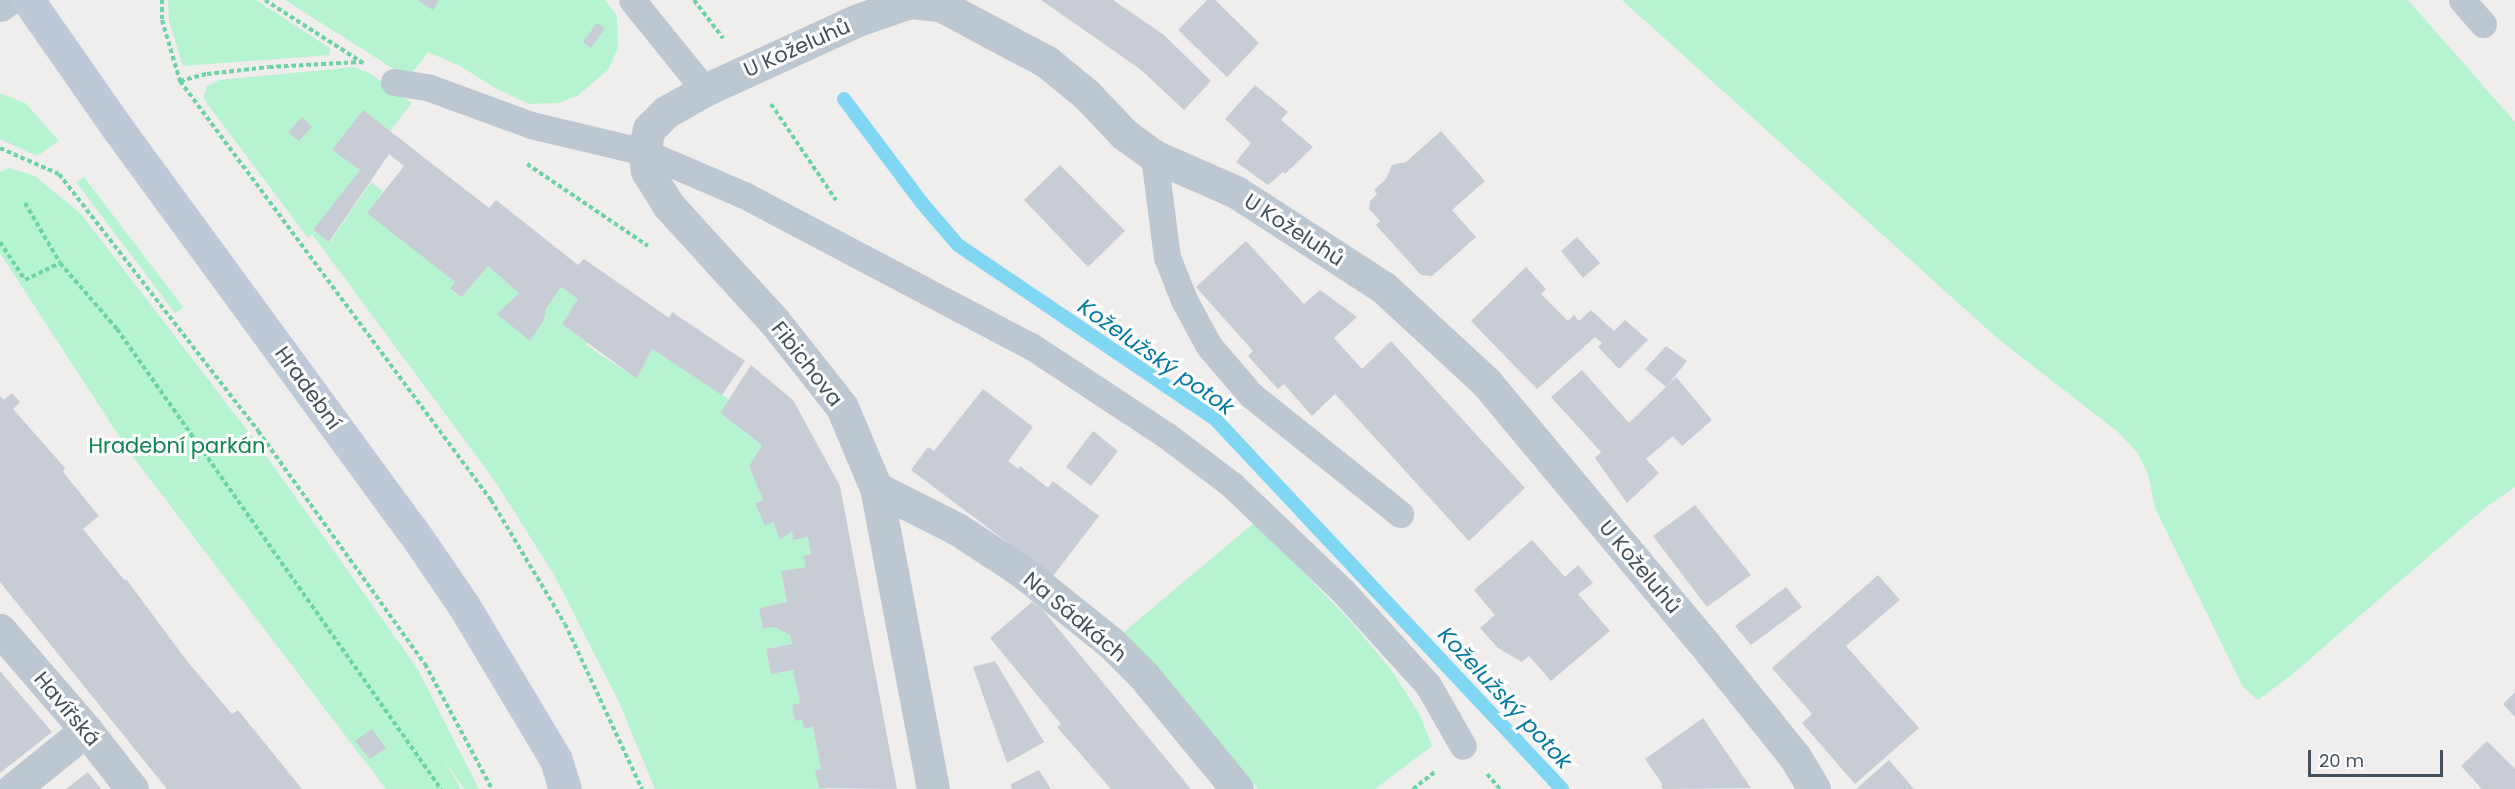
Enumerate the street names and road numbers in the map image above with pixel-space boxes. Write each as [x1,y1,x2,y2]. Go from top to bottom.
street label: U Koželuhů [740,13,854,83]
street label: U Koželuhů [1239,188,1349,272]
street label: Fibichova [766,317,848,411]
street label: Hradební [269,342,347,434]
street label: U Koželuhů [1594,515,1686,619]
street label: Na Sádkách [1018,567,1132,667]
street label: Havířská [29,667,105,751]

